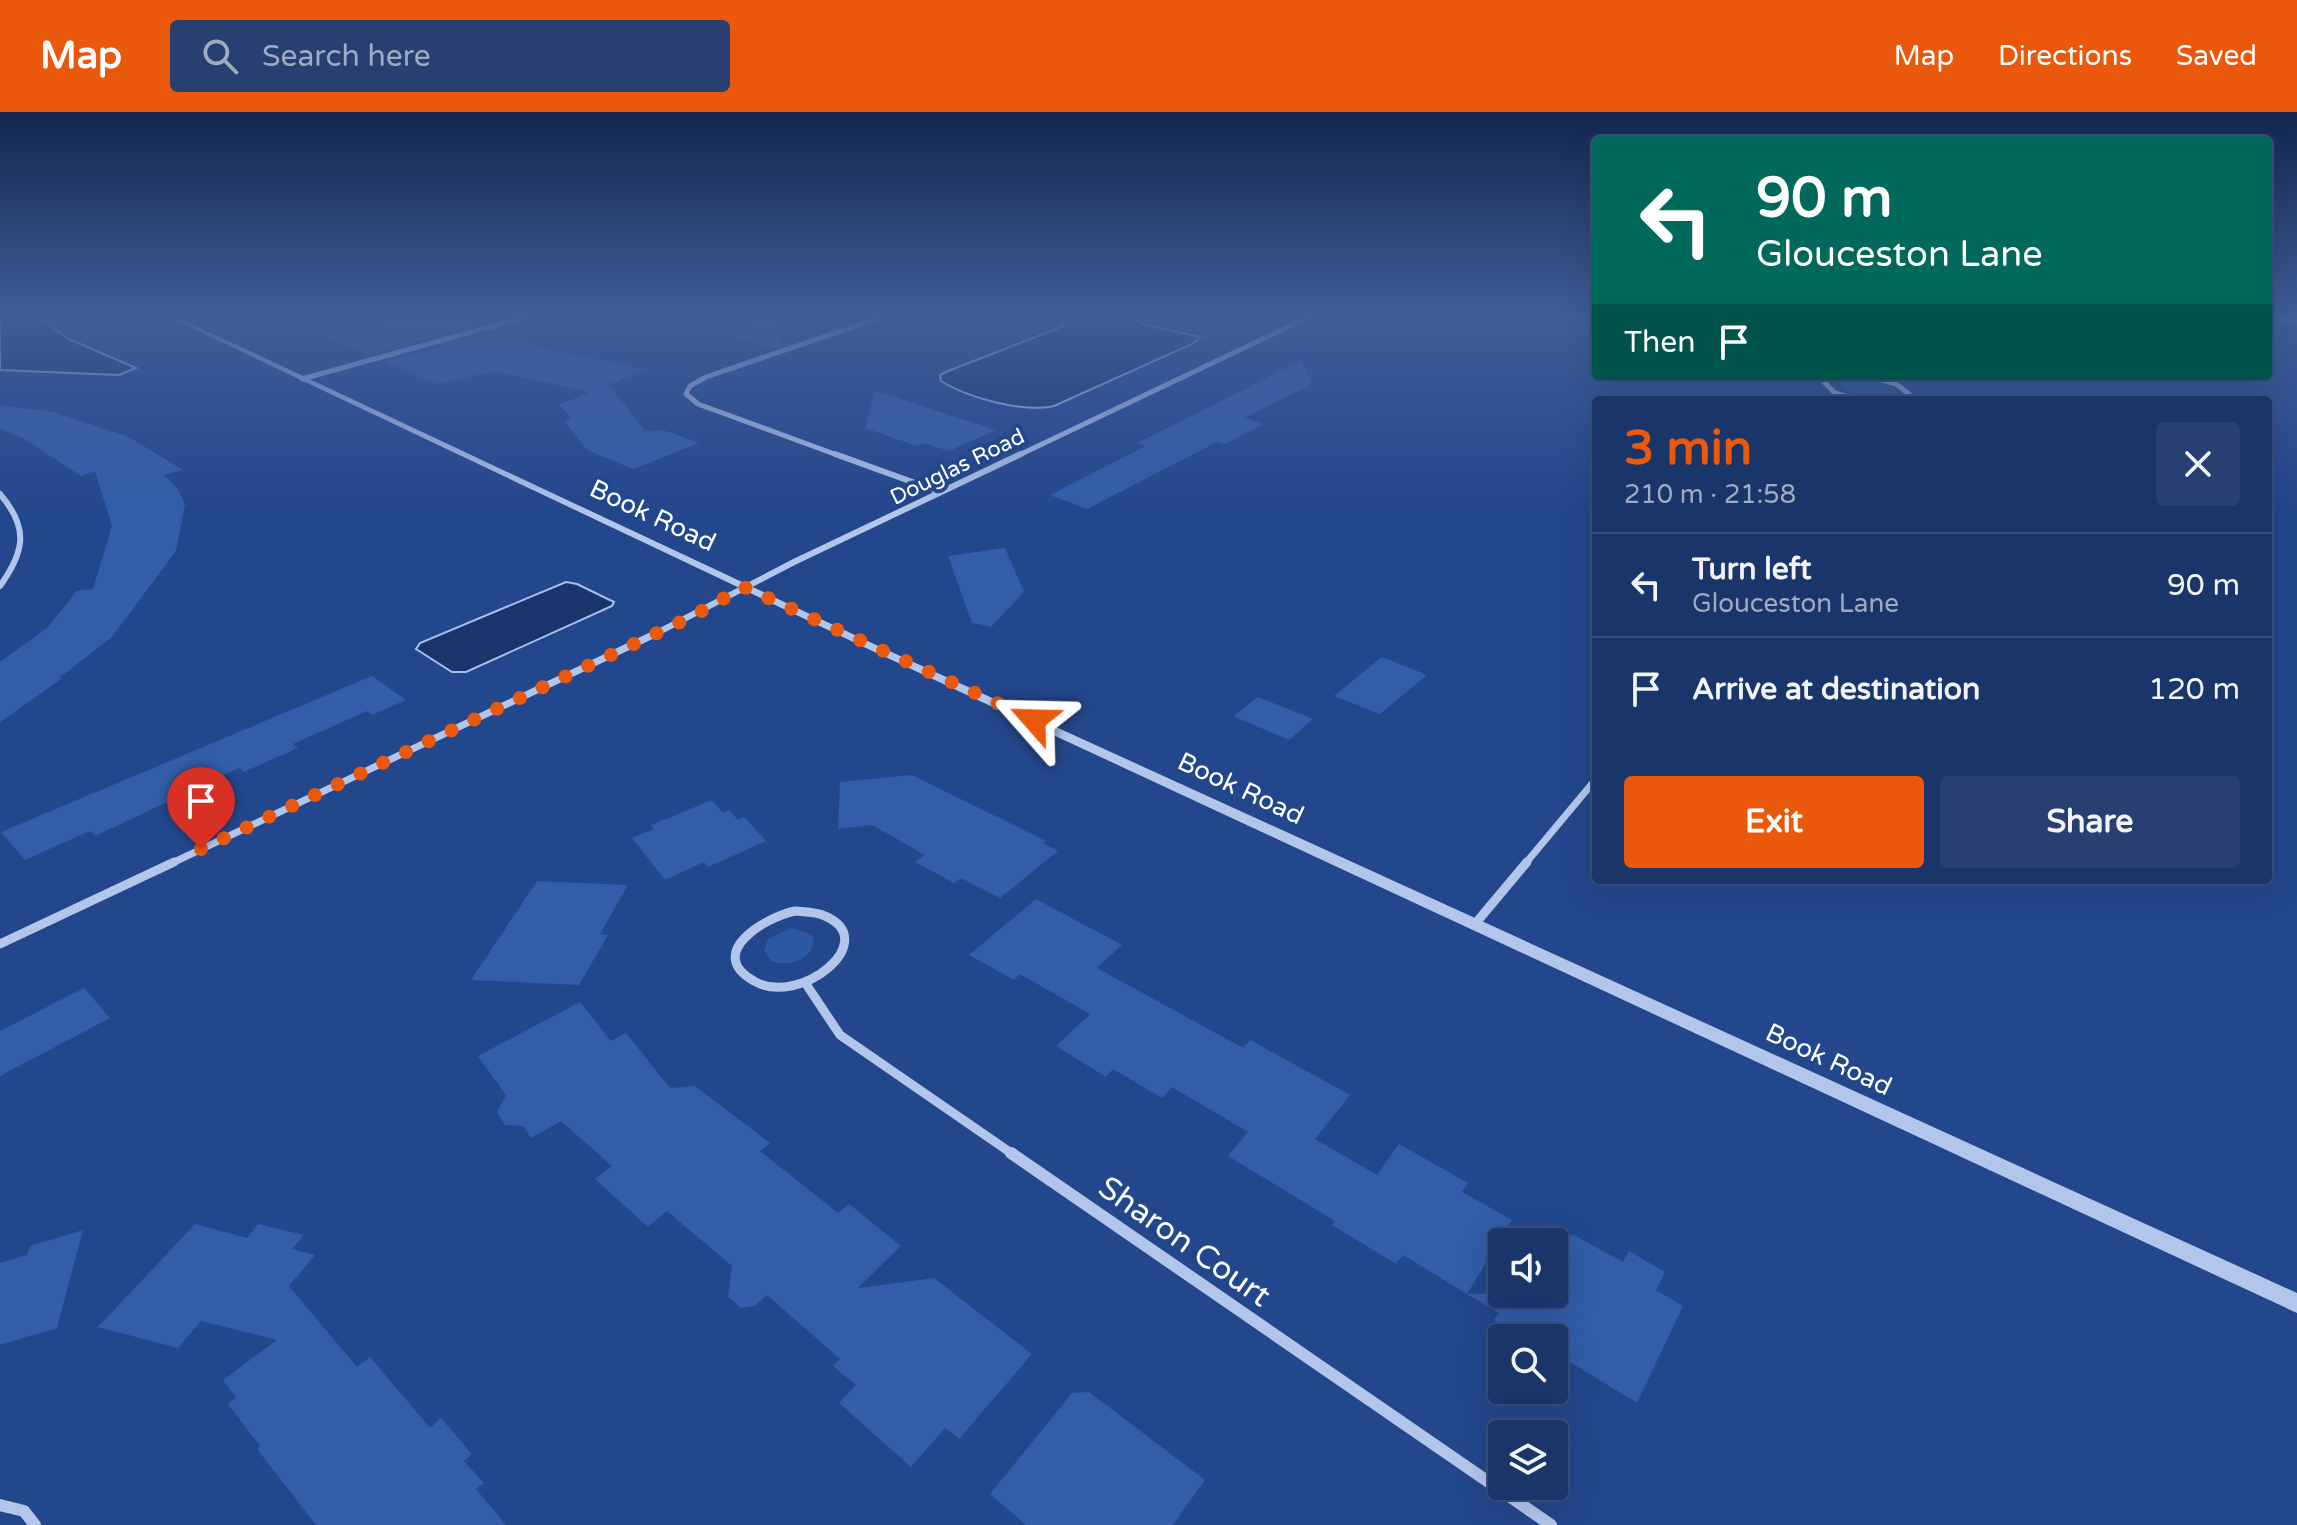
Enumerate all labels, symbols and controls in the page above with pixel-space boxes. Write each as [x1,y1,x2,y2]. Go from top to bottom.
search box [170,20,730,92]
text: Map [40,33,122,79]
icon: search [198,34,242,78]
text: Search here [262,38,431,75]
text: Map [1894,39,1954,73]
text: Directions [1998,39,2132,73]
text: Saved [2176,39,2257,73]
text: 90 m [1756,165,1892,232]
icon: left [1624,168,1728,272]
text: Glouceston Lane [1756,233,2043,276]
icon: arrive [1712,320,1756,364]
text: Then [1624,324,1696,361]
text: 3 min [1624,420,1752,478]
button: close [2156,422,2240,506]
street label: Douglas Road [886,423,1029,511]
street label: Book Road [585,473,721,558]
text: 210 m · 21:58 [1624,479,1796,510]
text: Turn left [1692,551,1811,588]
icon: left [1624,563,1668,607]
text: 90 m [2167,567,2240,604]
text: Glouceston Lane [1692,588,1899,619]
icon: arrive [1624,667,1668,711]
text: Arrive at destination [1692,671,1980,708]
text: 120 m [2148,671,2240,708]
position arrow [992,678,1076,762]
street label: Book Road [1173,746,1309,831]
pin [167,767,235,849]
button: Exit [1624,776,1924,868]
button: Share [1940,776,2240,868]
icon: arrive [179,779,223,823]
street label: Book Road [1761,1017,1897,1102]
street label: Sharon Court [1091,1169,1278,1315]
map controls [1488,1228,1568,1500]
button: sound [1488,1228,1568,1308]
button: search [1488,1324,1568,1404]
button: layers [1488,1420,1568,1500]

